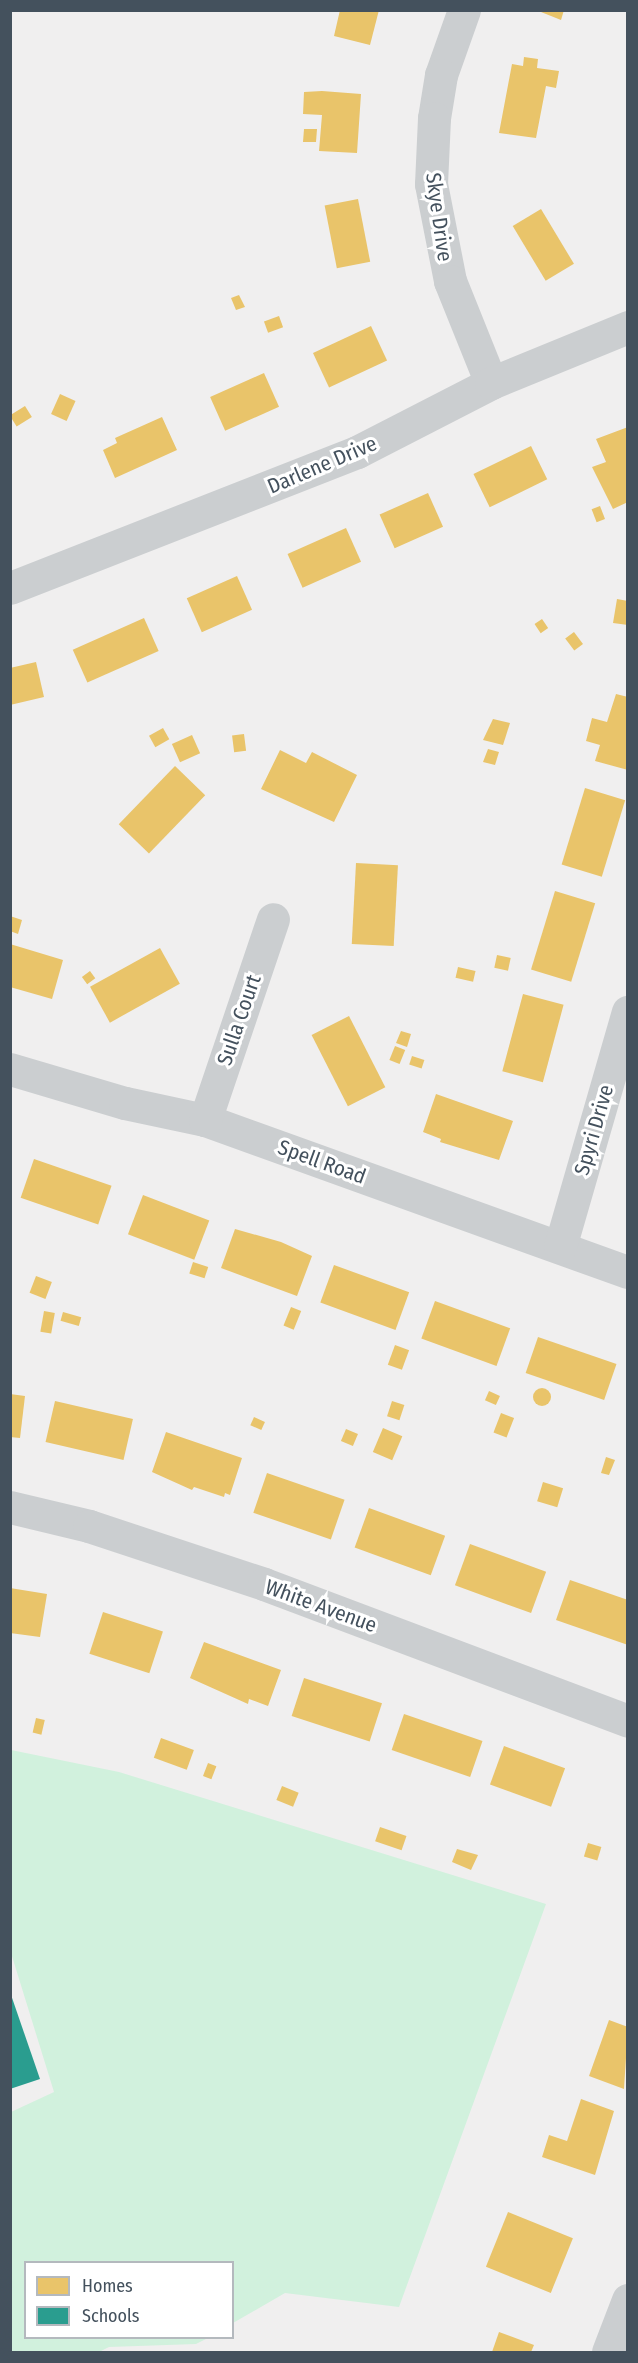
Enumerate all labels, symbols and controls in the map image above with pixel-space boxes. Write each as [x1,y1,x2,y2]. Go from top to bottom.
street label: Skye Drive [420,171,458,263]
street label: Darlene Drive [264,431,380,499]
street label: Sulla Court [212,971,266,1069]
street label: Spyri Drive [569,1082,619,1178]
street label: Spell Road [275,1135,369,1189]
street label: White Avenue [262,1574,380,1638]
legend [24,2261,234,2339]
text: Homes [82,2275,133,2297]
text: Schools [82,2305,140,2327]

